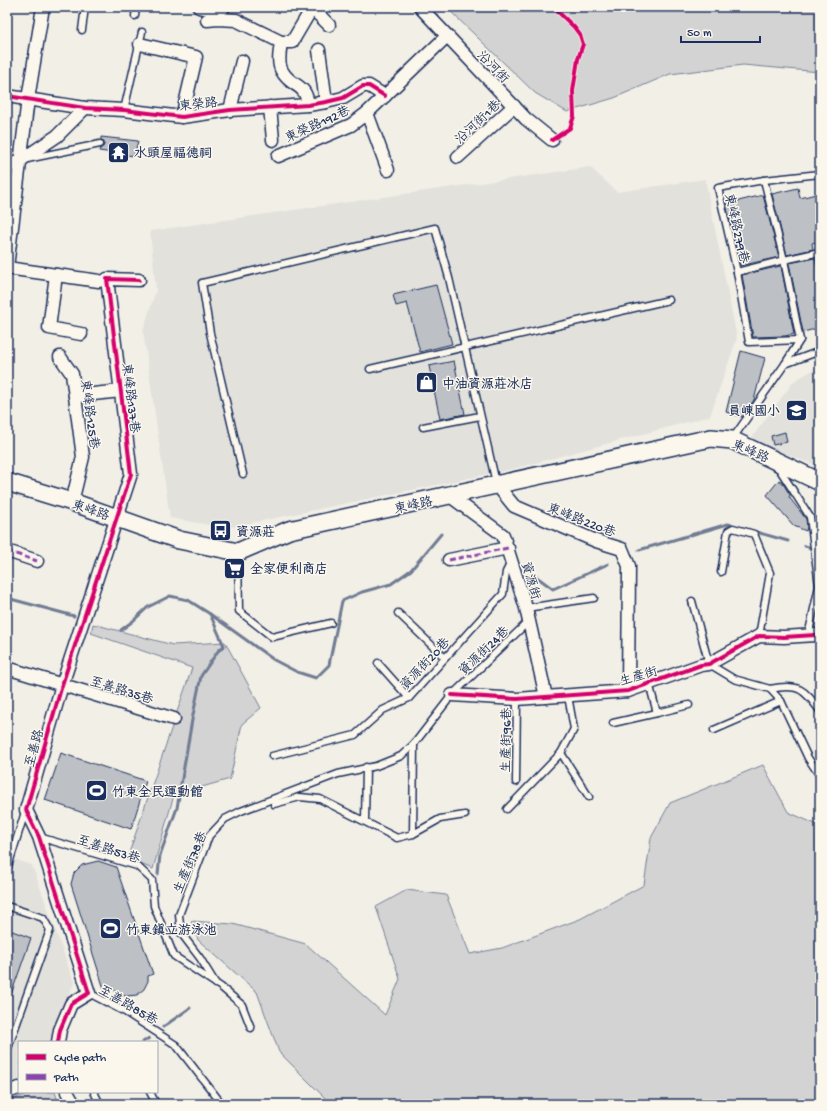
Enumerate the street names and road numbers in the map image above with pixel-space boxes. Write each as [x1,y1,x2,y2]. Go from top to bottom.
street label: 沿河街 [473,48,512,87]
street label: 東榮路 [178,95,218,115]
street label: 沿河街1巷 [452,97,505,148]
street label: 東榮路192巷 [283,103,353,147]
street label: 東峰路279巷 [720,192,752,265]
street label: 東峰路137巷 [118,362,142,434]
street label: 東峰路125巷 [76,378,102,450]
street label: 東峰路 [729,437,771,467]
street label: 東峰路 [393,494,434,518]
street label: 東峰路 [69,497,111,525]
street label: 東峰路220巷 [545,500,618,541]
street label: 資源街 [517,560,543,602]
street label: 資源街24巷 [456,623,513,680]
street label: 資源街20巷 [397,635,454,694]
street label: 生產街 [618,664,660,690]
street label: 至善路35巷 [88,674,155,708]
street label: 生產街96巷 [498,707,516,773]
street label: 至善路 [22,728,48,770]
street label: 生產街78巷 [171,829,211,896]
street label: 至善路53巷 [75,832,142,868]
street label: 至善路85巷 [95,982,161,1029]

